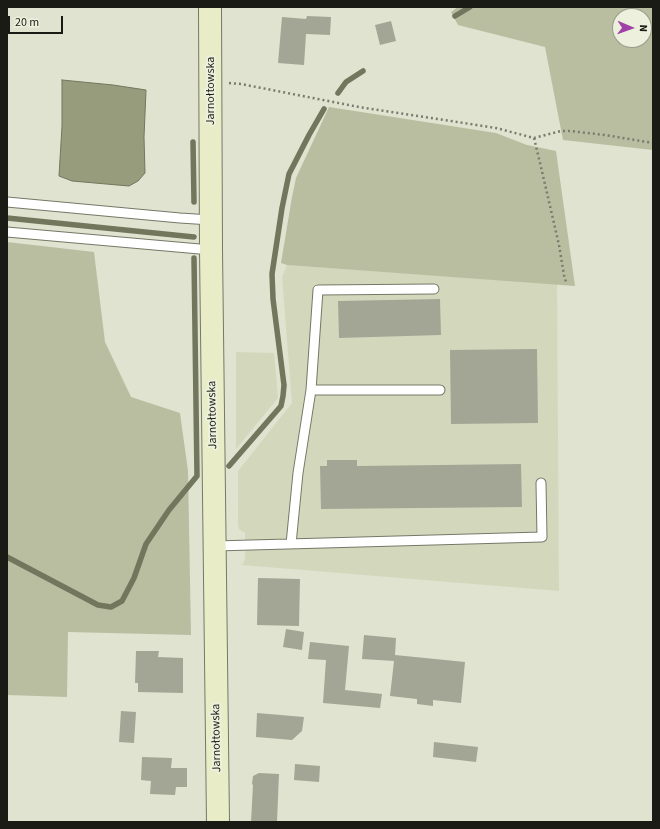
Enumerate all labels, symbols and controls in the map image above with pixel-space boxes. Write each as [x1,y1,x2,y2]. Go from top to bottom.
scale bar [10,8,65,34]
north arrow [612,8,652,48]
text: 20 m [15,14,39,31]
text: N [636,24,651,32]
street label: Jarnołtowska [204,57,218,125]
street label: Jarnołtowska [205,381,221,449]
street label: Jarnołtowska [209,704,225,772]

